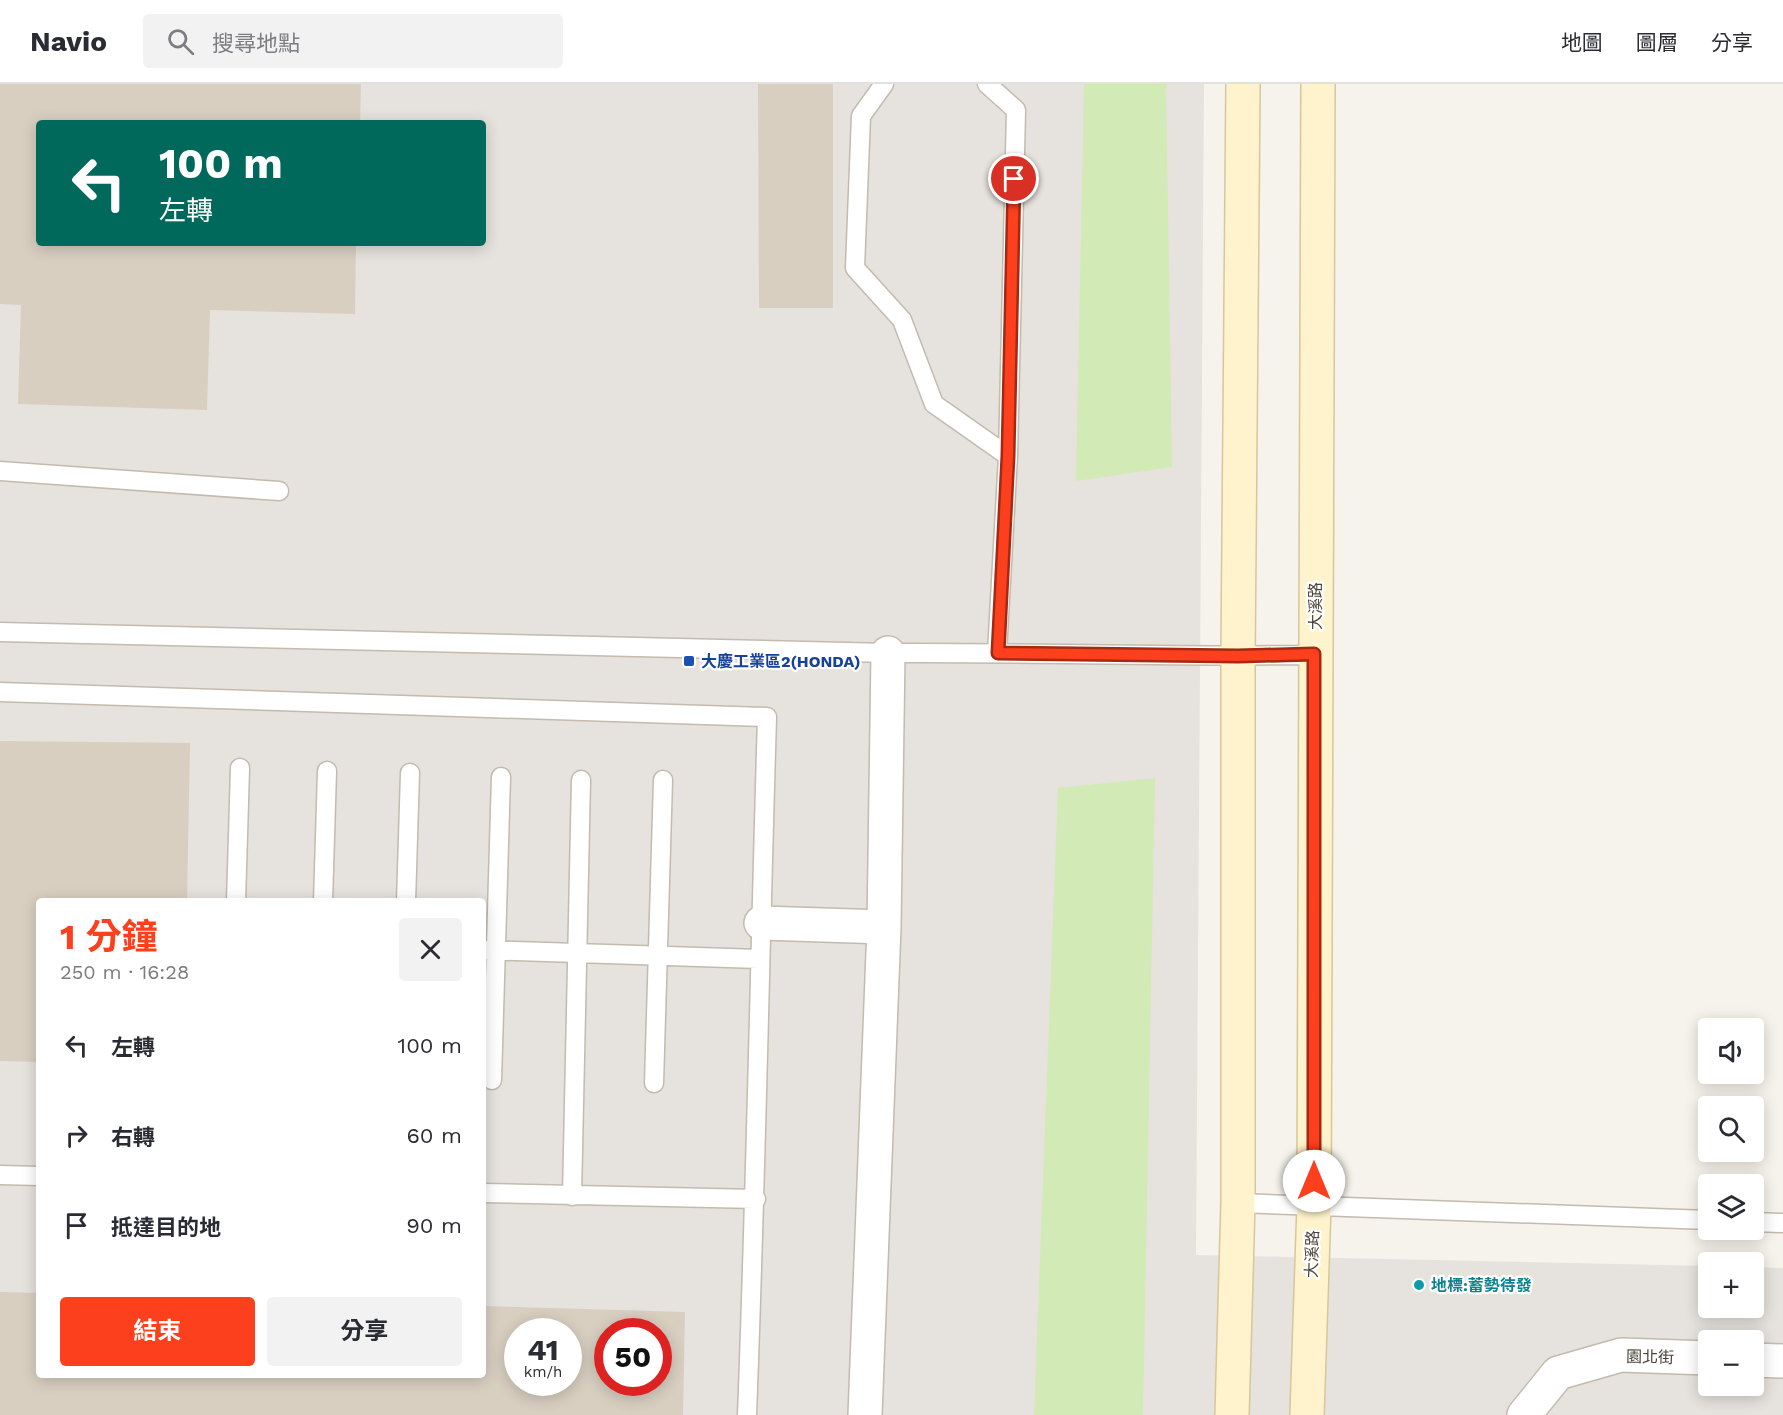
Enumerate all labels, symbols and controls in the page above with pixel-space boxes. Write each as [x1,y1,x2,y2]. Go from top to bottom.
search box [143,14,563,68]
text: Navio [30,25,107,58]
icon: search [164,25,197,58]
text: 地圖 [1561,30,1603,55]
text: 圖層 [1636,30,1678,55]
text: 分享 [1711,30,1753,55]
text: 搜尋地點 [212,31,300,56]
text: 100 m [159,139,283,188]
icon: left [60,144,138,222]
pin [988,153,1039,204]
icon: arrive [997,162,1030,195]
text: 左轉 [159,195,213,227]
street label: 大溪路 [1306,582,1325,630]
place label: 大慶工業區2(HONDA) [701,652,861,671]
marker: 大慶工業區2(HONDA) [682,654,696,668]
text: 1 分鐘 [60,916,158,958]
button: close [399,918,462,981]
text: 250 m · 16:28 [60,960,189,984]
map controls [1698,1018,1764,1396]
button: sound [1698,1018,1764,1084]
icon: left [60,1029,93,1062]
text: 100 m [398,1033,462,1058]
text: 左轉 [111,1035,155,1060]
button: search [1698,1096,1764,1162]
icon: right [60,1119,93,1152]
text: 60 m [406,1123,462,1148]
text: 右轉 [111,1125,155,1150]
position arrow [1282,1149,1346,1213]
button: layers [1698,1174,1764,1240]
icon: arrive [60,1209,93,1242]
text: 90 m [406,1213,462,1238]
text: 抵達目的地 [111,1215,221,1240]
street label: 大溪路 [1302,1230,1322,1278]
button: + [1698,1252,1764,1318]
place label: 地標:蓄勢待發 [1431,1276,1532,1295]
marker: 地標:蓄勢待發 [1412,1278,1426,1292]
button: 結束 [60,1297,255,1366]
button: 分享 [267,1297,462,1366]
speed limit sign: 50 [594,1318,672,1396]
button: − [1698,1330,1764,1396]
text: 41 [527,1332,559,1367]
street label: 園北街 [1626,1347,1674,1367]
text: km/h [524,1363,562,1381]

